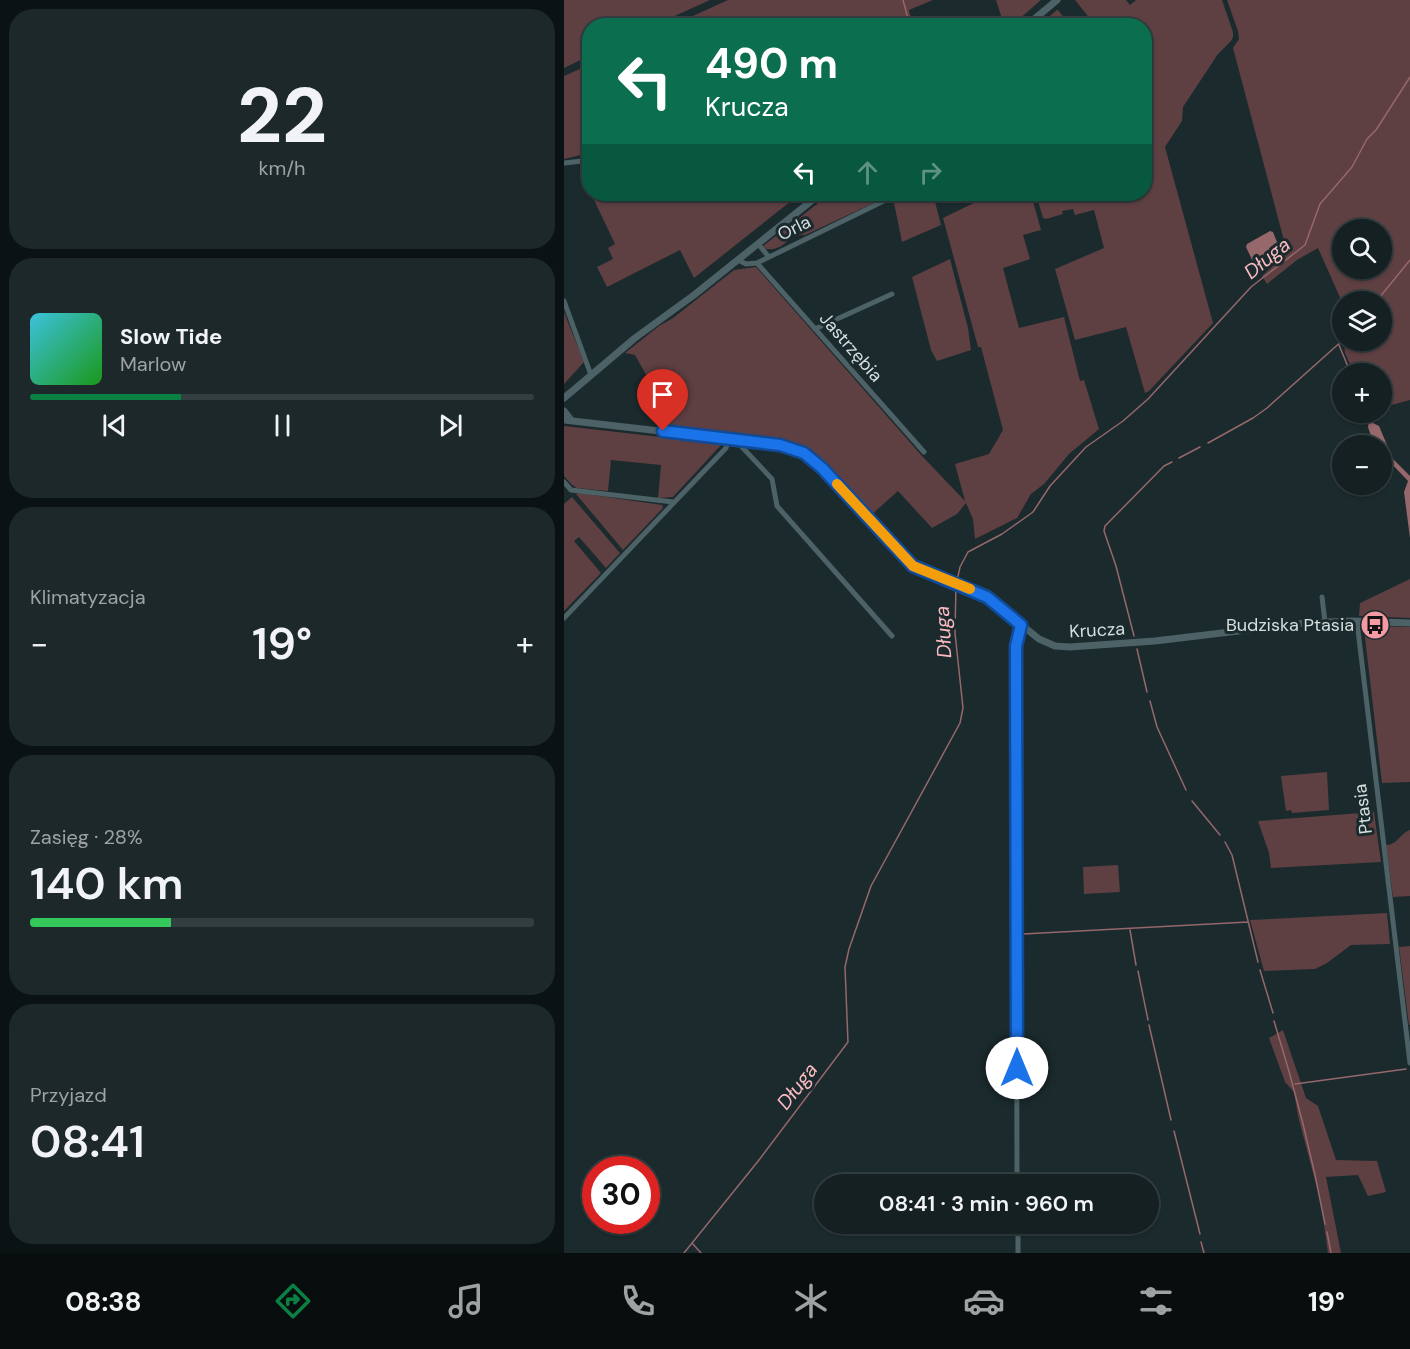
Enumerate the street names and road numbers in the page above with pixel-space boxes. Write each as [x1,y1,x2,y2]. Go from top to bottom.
street label: Orla [773,210,815,246]
street label: Jastrzębia [814,307,888,387]
street label: Krucza [1068,617,1126,643]
street label: Ptasia [1348,783,1378,835]

